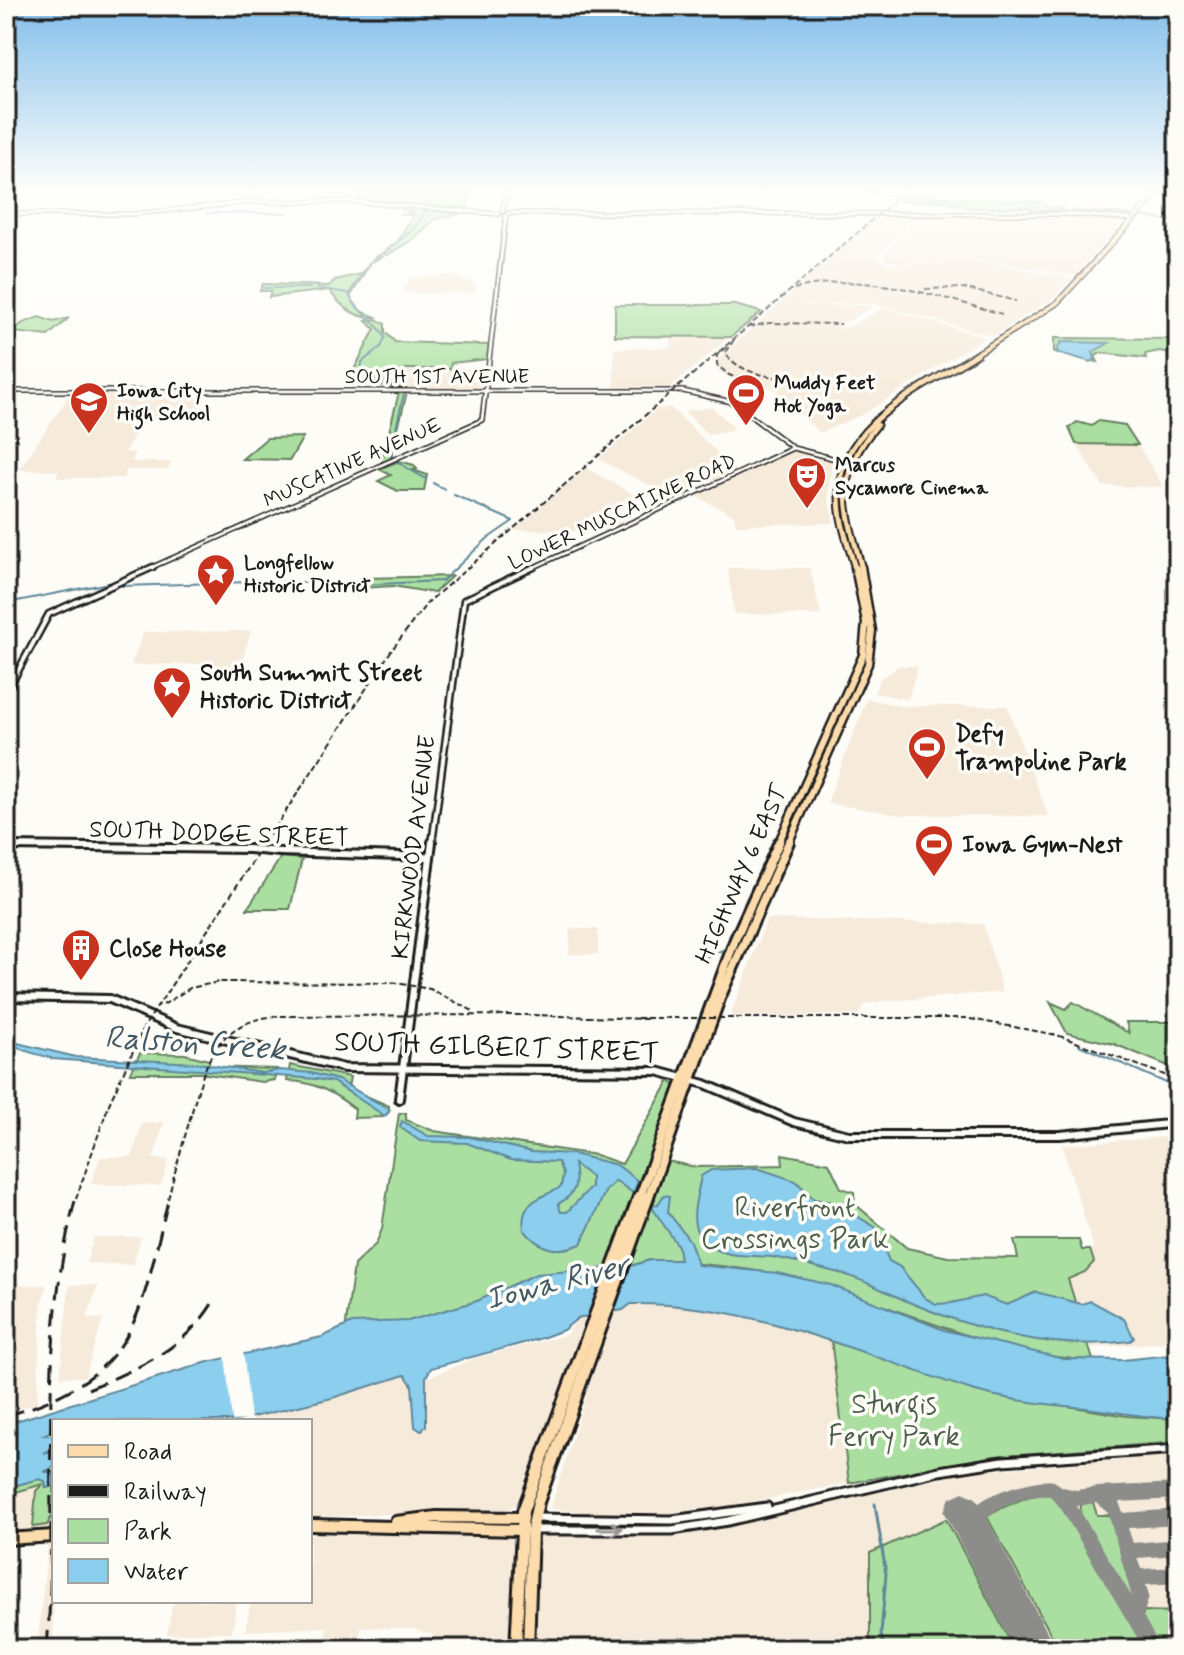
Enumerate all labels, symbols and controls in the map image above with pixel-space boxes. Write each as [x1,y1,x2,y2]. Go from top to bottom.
street label: SOUTH 1ST AVENUE [345,364,529,391]
place label: Muddy Feet Hot Yoga [774,370,876,420]
sports icon: Muddy Feet Hot Yoga [725,372,767,427]
place label: Iowa City High School [117,378,210,430]
school or university icon: Iowa City High School [68,380,110,435]
street label: MUSCATINE AVENUE [259,412,446,515]
street label: LOWER MUSCATINE ROAD [505,448,741,577]
place label: Marcus Sycamore Cinema [835,452,989,502]
theatre icon: Marcus Sycamore Cinema [786,455,828,510]
place label: Longfellow Historic District [244,550,371,600]
place icon: Longfellow Historic District [195,552,237,607]
place label: South Summit Street Historic District [200,658,422,717]
place icon: South Summit Street Historic District [151,665,193,720]
place label: Defy Trampoline Park [955,719,1127,778]
sports icon: Defy Trampoline Park [906,726,948,781]
street label: KIRKWOOD AVENUE [385,733,444,961]
street label: HIGHWAY 6 EAST [689,780,796,969]
street label: SOUTH DODGE STREET [89,814,349,855]
sports icon: Iowa Gym-Nest [913,823,955,878]
place label: Iowa Gym-Nest [962,830,1123,861]
building icon: Close House [60,927,102,982]
place label: Close House [109,934,227,965]
water label: Ralston Creek [103,1017,288,1071]
street label: SOUTH GILBERT STREET [334,1024,660,1073]
park label: Riverfront Crossings Park [701,1190,889,1259]
water label: Iowa River [481,1244,637,1321]
park label: Sturgis Ferry Park [828,1387,960,1456]
legend [52,1419,312,1603]
text: Road [124,1437,172,1468]
text: Railway [124,1477,207,1508]
text: Park [124,1517,172,1548]
one-way arrow [596,1521,623,1537]
text: Water [124,1557,189,1588]

